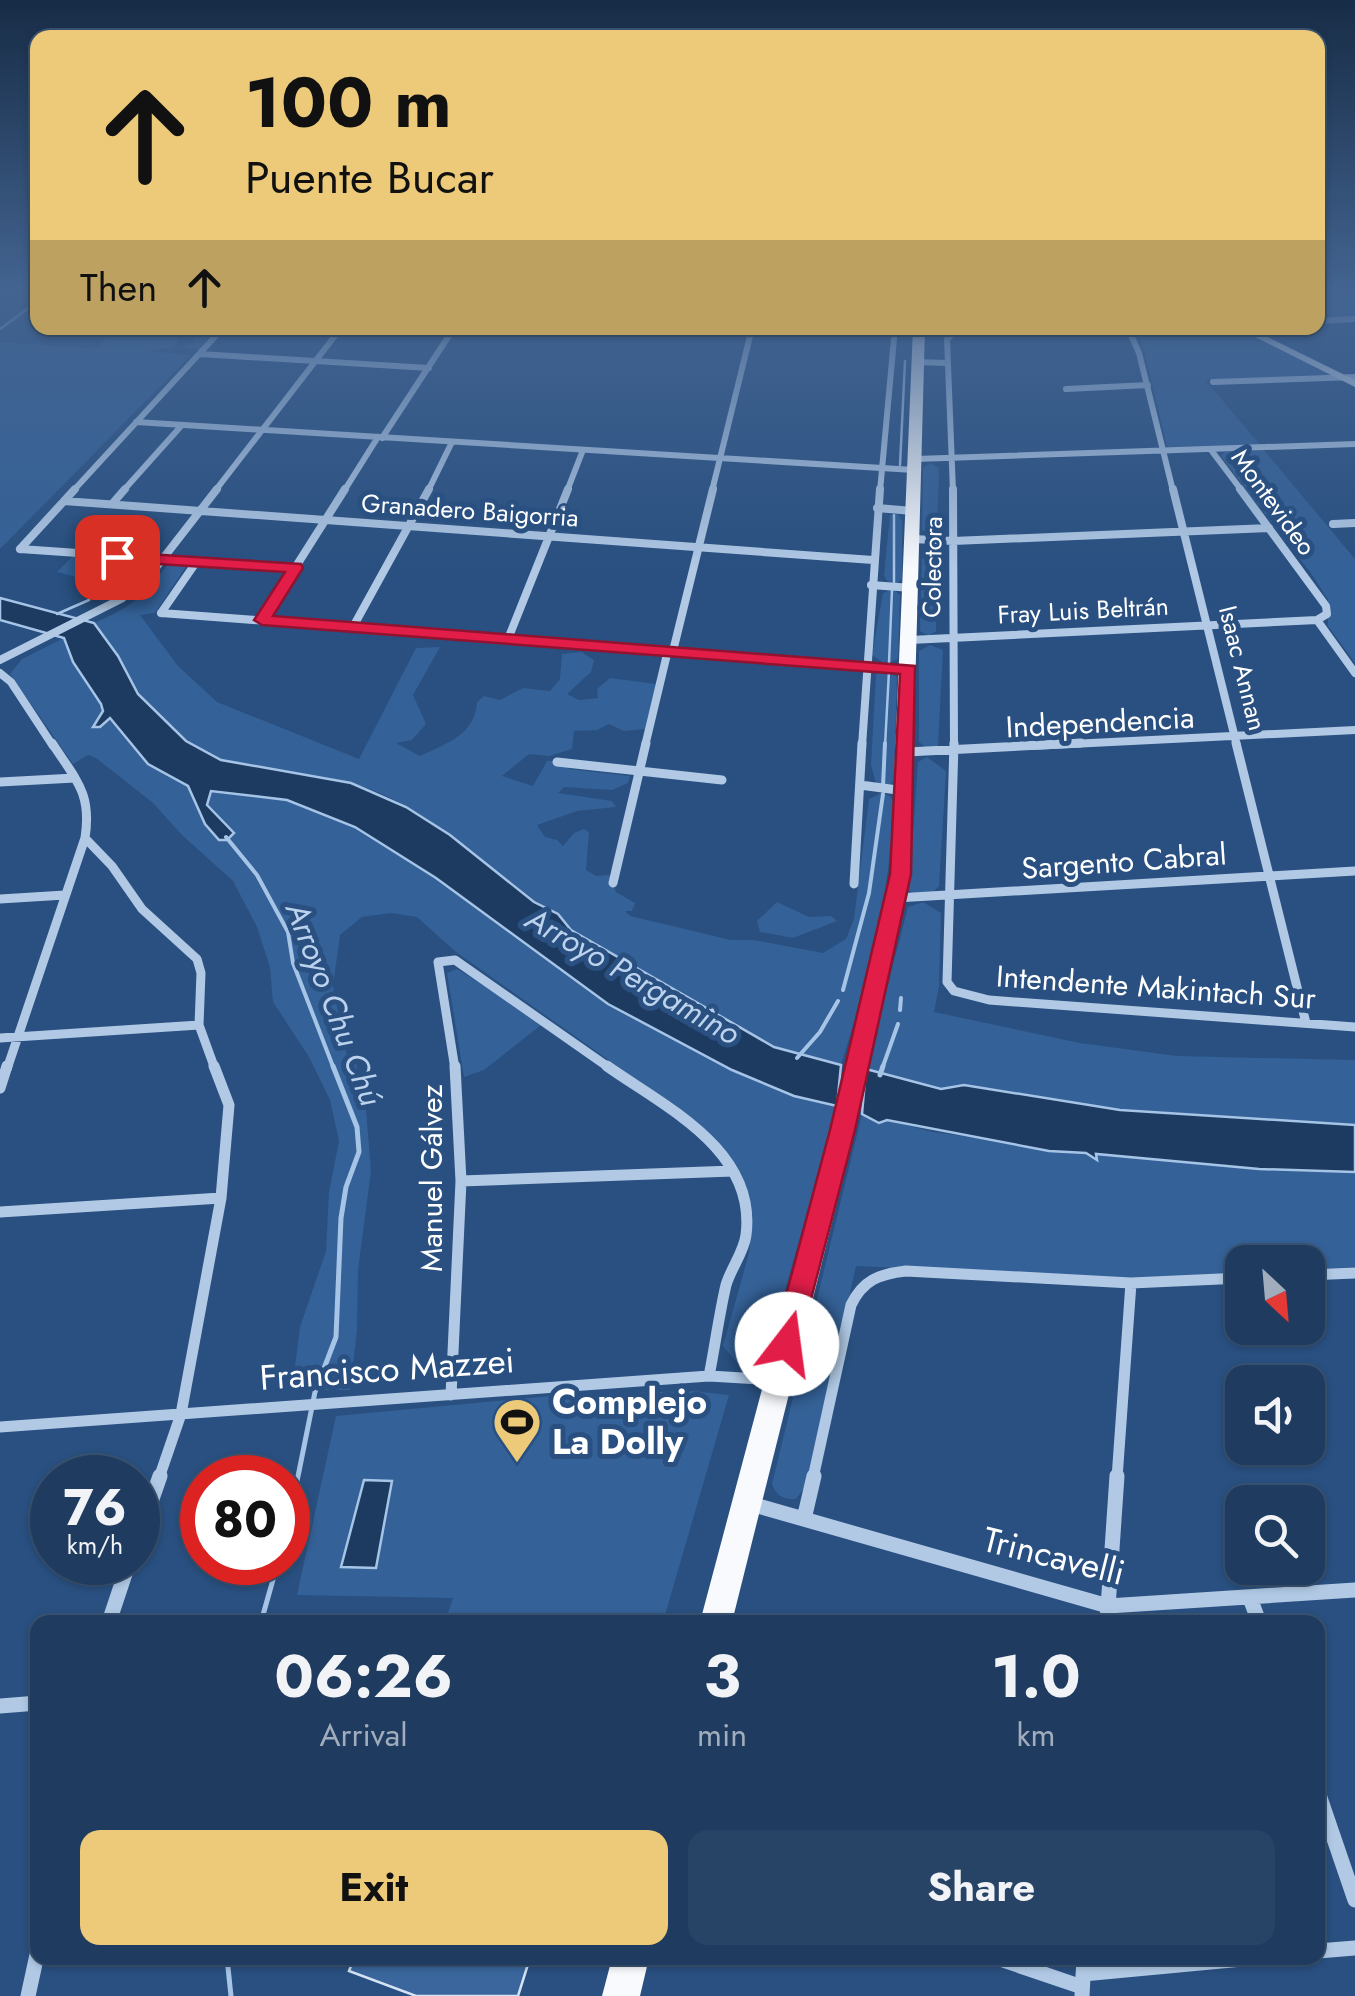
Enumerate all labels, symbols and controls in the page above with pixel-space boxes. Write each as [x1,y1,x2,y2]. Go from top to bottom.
text: 100 m [245,52,452,153]
icon: ahead [80,70,210,200]
text: Puente Bucar [245,145,494,210]
text: Then [80,260,157,315]
icon: ahead [177,260,232,315]
street label: Montevideo [1223,441,1325,563]
street label: Granadero Baigorria [360,484,580,536]
pin [75,515,160,600]
street label: Colectora [913,516,951,618]
icon: arrive [90,530,145,585]
street label: Fray Luis Beltrán [997,588,1169,632]
street label: Isaac Annan [1210,602,1276,734]
street label: Independencia [1005,696,1195,748]
street label: Sargento Cabral [1020,832,1228,890]
water label: Arroyo Chu Chú [274,895,394,1113]
water label: Arroyo Pergamino [516,895,749,1056]
street label: Intendente Makintach Sur [995,954,1318,1020]
street label: Manuel Gálvez [410,1084,453,1272]
north arrow [1225,1245,1325,1345]
map controls [1225,1245,1325,1585]
position arrow [735,1292,839,1396]
street label: Francisco Mazzei [258,1335,516,1403]
button: sound [1225,1365,1325,1465]
place label: Complejo La Dolly [552,1377,707,1467]
sports icon: Complejo La Dolly [491,1396,543,1464]
speed limit sign: 80 [180,1455,310,1585]
text: 76 [63,1471,127,1544]
button: search [1225,1485,1325,1585]
street label: Trincavelli [978,1514,1130,1598]
text: km/h [67,1527,123,1563]
text: 06:26 [274,1633,453,1720]
text: 3 [703,1633,741,1720]
text: 1.0 [991,1633,1081,1720]
text: Arrival [319,1712,408,1758]
text: min [697,1712,747,1758]
text: km [1017,1712,1056,1758]
button: Exit [80,1830,668,1945]
button: Share [688,1830,1275,1945]

